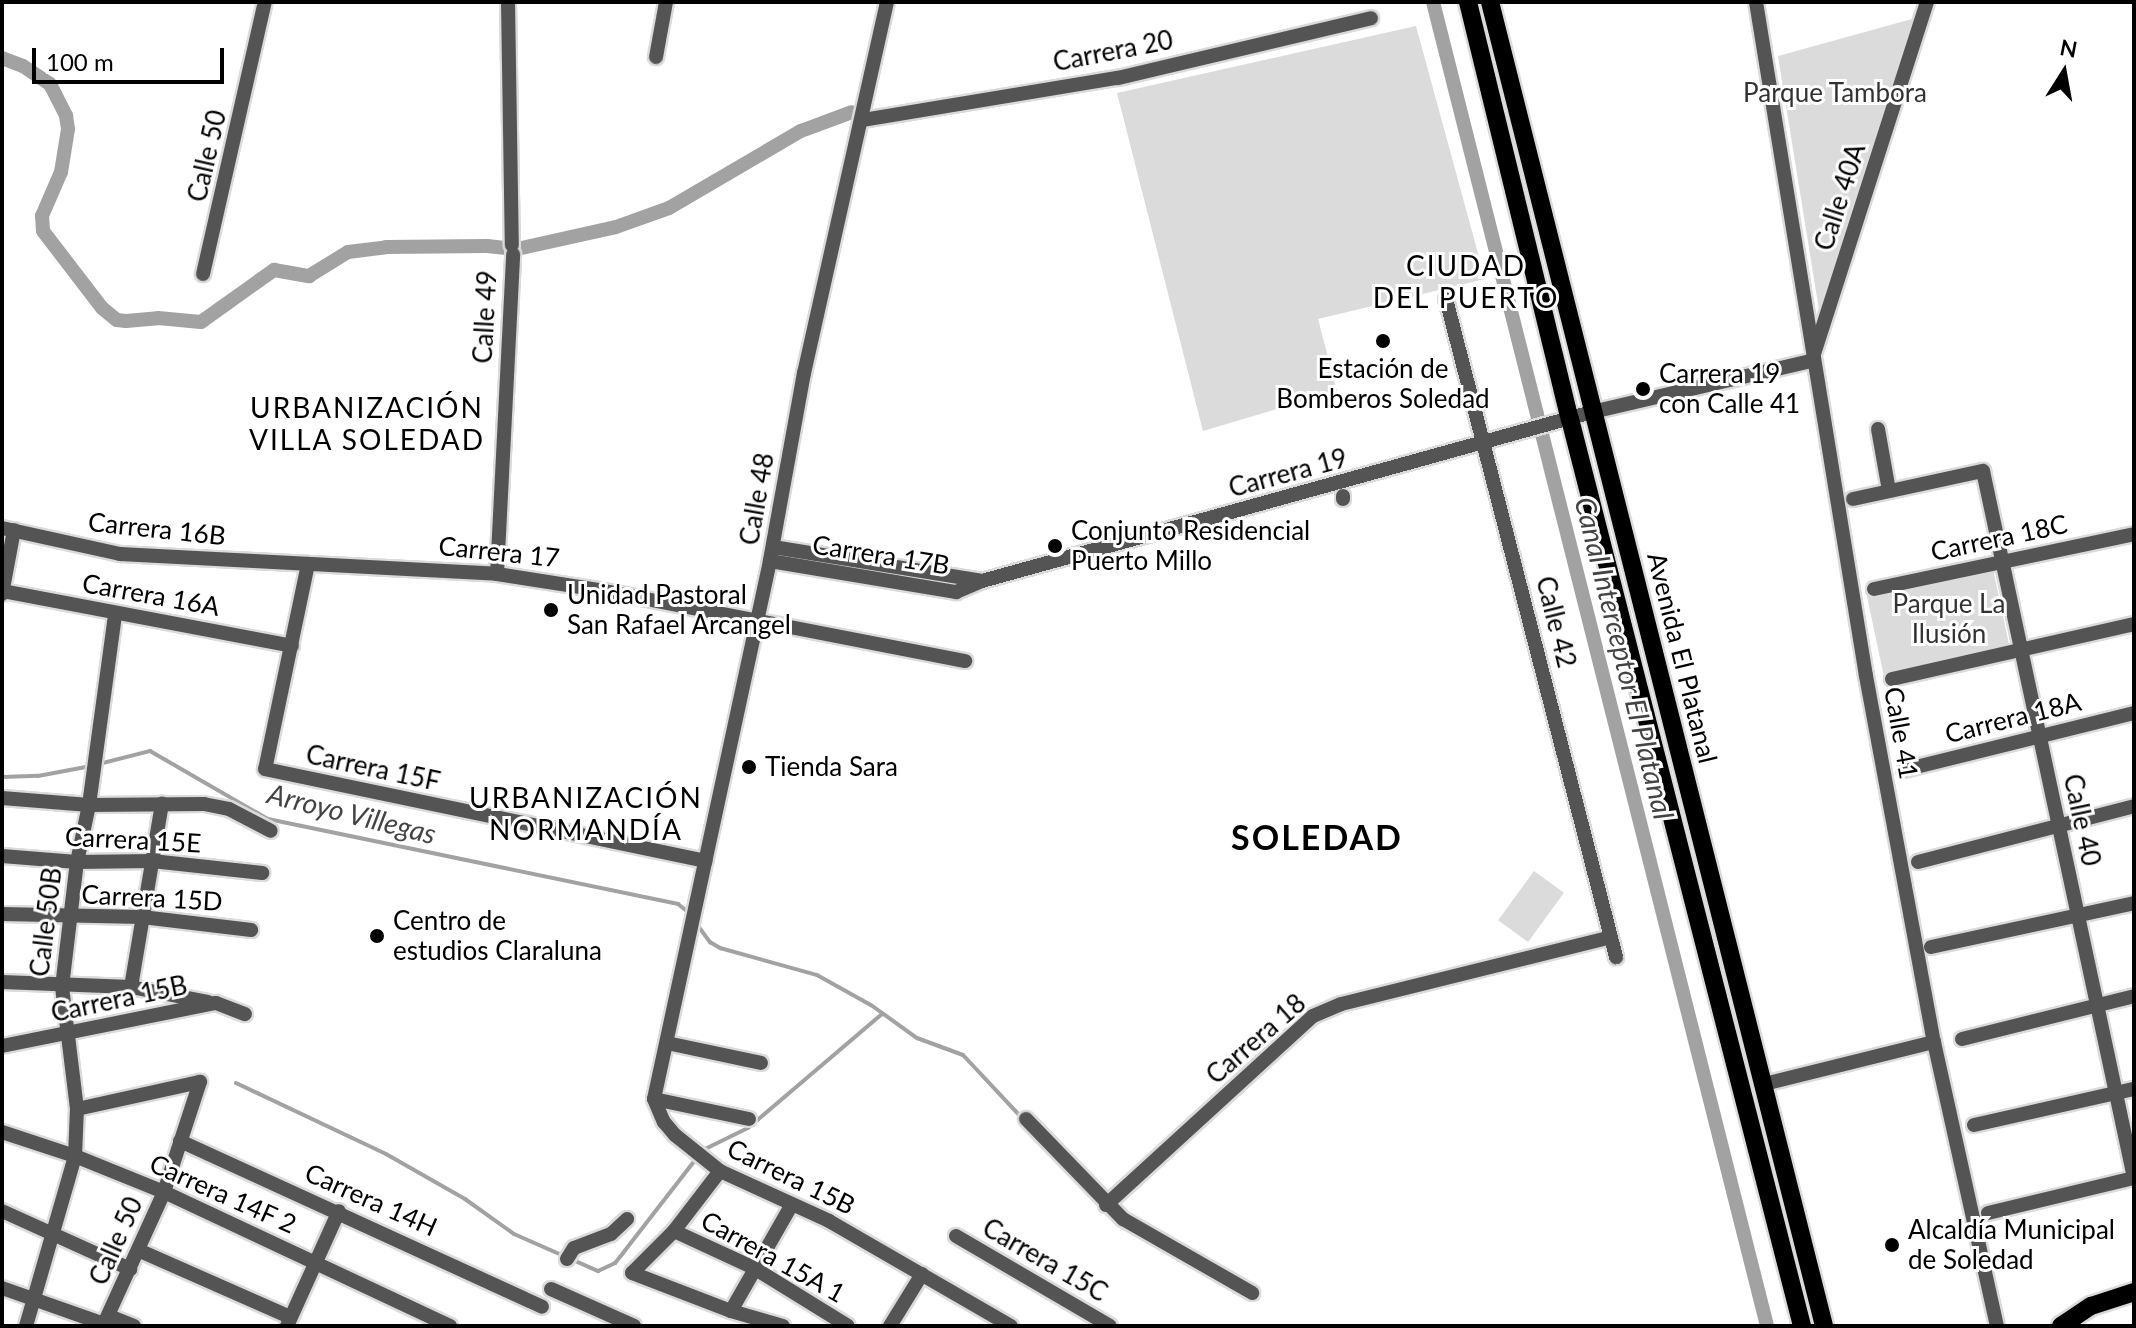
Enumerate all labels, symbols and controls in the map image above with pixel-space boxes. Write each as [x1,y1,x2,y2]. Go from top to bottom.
street label: Carrera 20 [1050,24,1176,78]
scale bar [36,32,228,82]
north arrow [2024,32,2104,112]
text: N [2058,33,2080,63]
text: 100 m [46,47,114,76]
park label: Parque Tambora [1743,77,1927,109]
street label: Calle 50 [181,107,233,205]
street label: Calle 40A [1808,140,1872,254]
district label: CIUDAD DEL PUERTO [1372,248,1560,314]
street label: Calle 49 [467,270,503,364]
marker: Estación de Bomberos Soledad [1374,332,1392,350]
place label: Estación de Bomberos Soledad [1276,353,1490,414]
place label: Carrera 19 con Calle 41 [1659,358,1800,420]
marker: Carrera 19 con Calle 41 [1634,380,1652,398]
district label: URBANIZACIÓN VILLA SOLEDAD [249,390,485,456]
street label: Carrera 19 [1225,442,1351,504]
street label: Calle 48 [734,450,780,548]
water label: Canal Interceptor El Platanal [1569,493,1681,823]
street label: Carrera 16B [87,506,227,552]
street label: Carrera 18C [1928,508,2070,568]
place label: Conjunto Residencial Puerto Millo [1071,515,1310,576]
street label: Carrera 17B [810,529,952,581]
street label: Carrera 17 [437,530,561,574]
marker: Conjunto Residencial Puerto Millo [1046,537,1064,555]
street label: Avenida El Platanal [1641,549,1723,767]
street label: Carrera 16A [80,568,222,622]
street label: Calle 42 [1530,573,1582,671]
place label: Unidad Pastoral San Rafael Arcangel [567,579,792,640]
park label: Parque La Ilusión [1893,588,2005,650]
marker: Unidad Pastoral San Rafael Arcangel [542,601,560,619]
street label: Calle 41 [1878,684,1924,782]
street label: Carrera 18A [1942,686,2084,750]
street label: Carrera 15F [303,739,443,797]
place label: Tienda Sara [765,751,898,783]
marker: Tienda Sara [740,758,758,776]
street label: Calle 40 [2057,771,2107,869]
water label: Arroyo Villegas [264,776,440,850]
district label: URBANIZACIÓN NORMANDÍA [469,780,703,846]
district label: SOLEDAD [1231,817,1403,857]
street label: Carrera 15E [64,821,202,859]
street label: Calle 50B [24,866,68,978]
street label: Carrera 15D [81,879,223,917]
place label: Centro de estudios Claraluna [393,905,602,966]
marker: Centro de estudios Claraluna [368,927,386,945]
street label: Carrera 15B [48,969,190,1029]
street label: Carrera 18 [1200,987,1312,1091]
street label: Carrera 15B [722,1133,860,1221]
street label: Carrera 14F 2 [145,1148,301,1240]
street label: Carrera 14H [300,1157,442,1243]
street label: Calle 50 [83,1192,149,1290]
street label: Carrera 15A 1 [695,1204,851,1310]
street label: Carrera 15C [977,1212,1113,1308]
place label: Alcaldía Municipal de Soledad [1908,1214,2115,1276]
marker: Alcaldía Municipal de Soledad [1883,1236,1901,1254]

